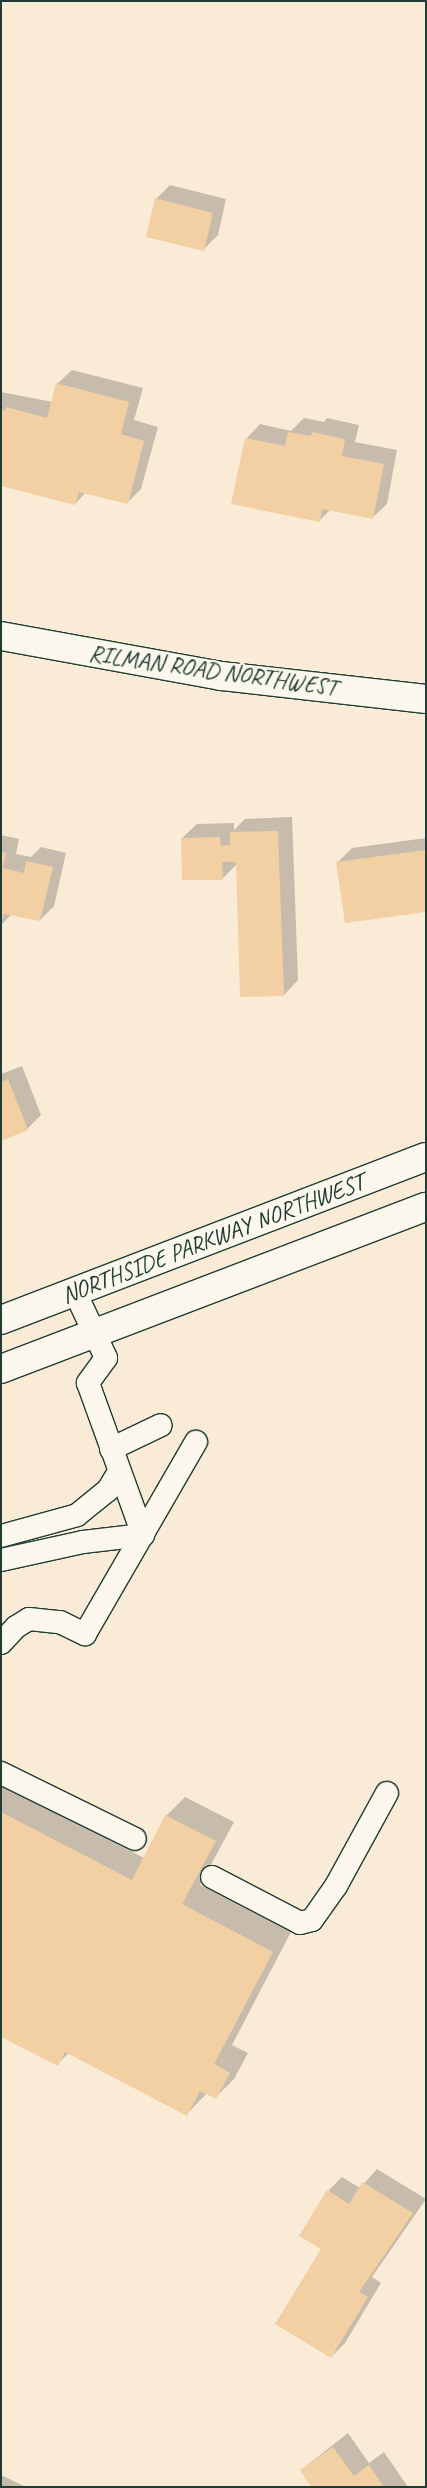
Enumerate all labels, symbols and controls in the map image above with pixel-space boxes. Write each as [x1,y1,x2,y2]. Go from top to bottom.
street label: RILMAN ROAD NORTHWEST [86,639,340,703]
street label: NORTHSIDE PARKWAY NORTHWEST [58,1168,368,1310]

